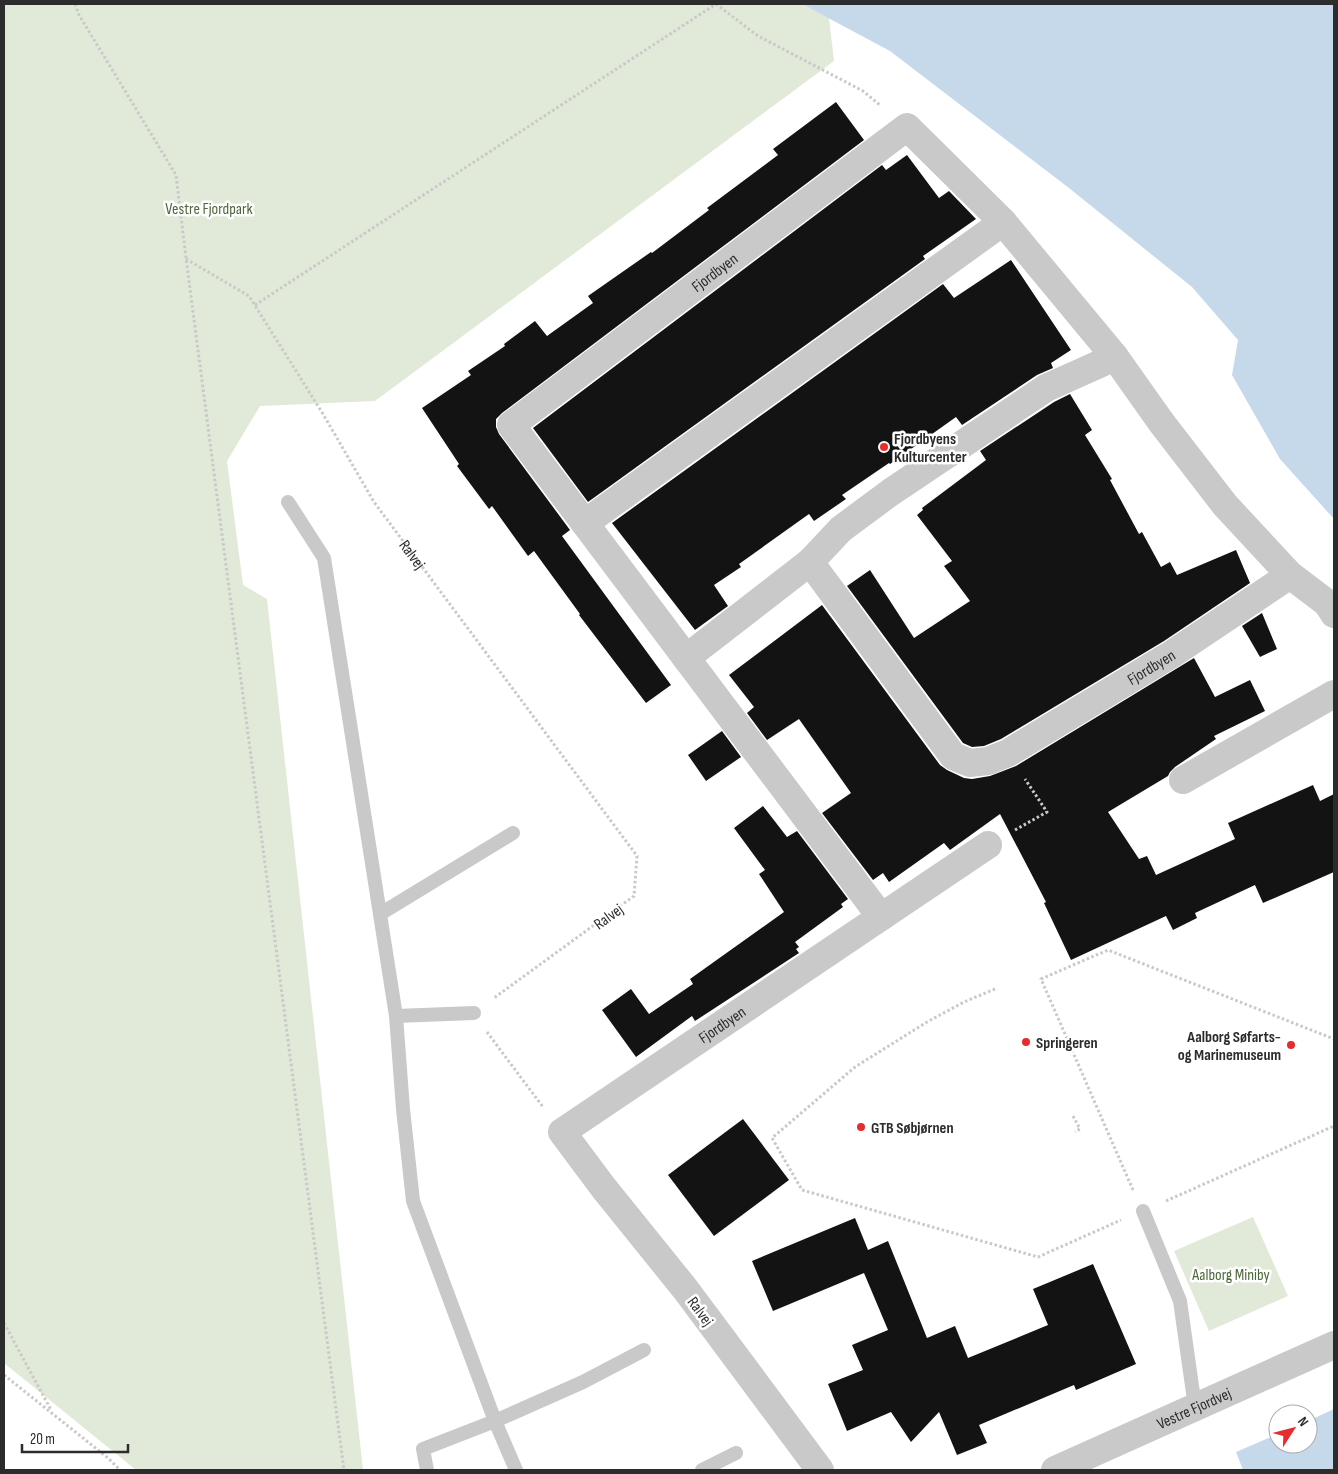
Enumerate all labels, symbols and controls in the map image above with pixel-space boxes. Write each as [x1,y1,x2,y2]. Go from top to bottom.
park label: Vestre Fjordpark [165,200,253,219]
street label: Fjordbyen [688,250,742,297]
place label: Fjordbyens Kulturcenter [894,430,967,467]
marker: Fjordbyens Kulturcenter [878,441,890,453]
street label: Ralvej [394,537,429,574]
street label: Fjordbyen [1124,646,1179,690]
street label: Ralvej [590,900,627,934]
street label: Fjordbyen [695,1003,750,1048]
place label: Aalborg Søfarts- og Marinemuseum [1178,1028,1281,1065]
place label: Springeren [1036,1034,1098,1053]
marker: Springeren [1020,1036,1032,1048]
marker: Aalborg Søfarts- og Marinemuseum [1285,1039,1297,1051]
place label: GTB Søbjørnen [871,1119,954,1138]
marker: GTB Søbjørnen [855,1121,867,1133]
park label: Aalborg Miniby [1191,1266,1270,1285]
street label: Ralvej [683,1293,717,1330]
street label: Vestre Fjordvej [1154,1384,1235,1434]
north arrow [1268,1404,1318,1454]
text: N [1294,1414,1312,1430]
scale bar [22,1422,129,1454]
text: 20 m [30,1430,55,1449]

